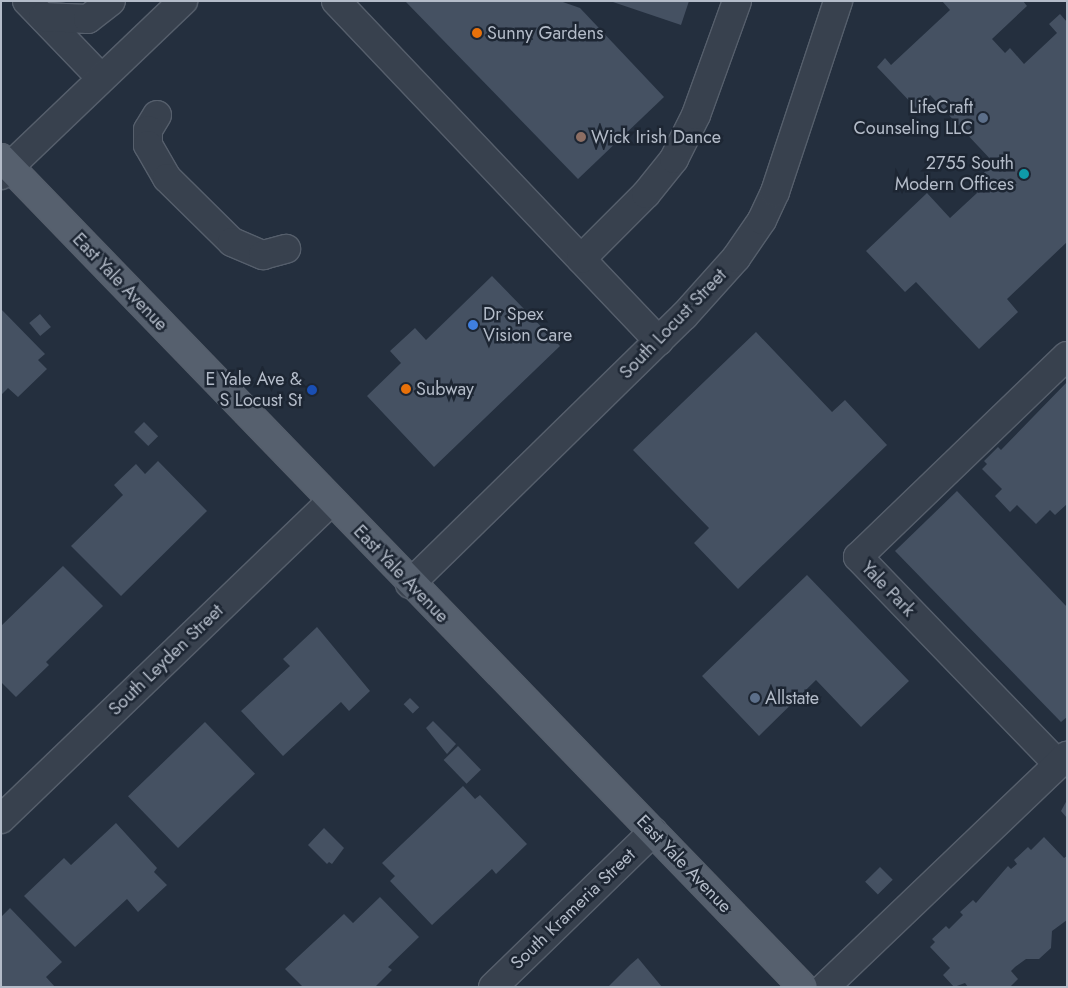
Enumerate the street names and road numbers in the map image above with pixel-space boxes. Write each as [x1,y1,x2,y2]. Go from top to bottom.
street label: East Yale Avenue [68,229,172,335]
street label: South Locust Street [615,265,731,383]
street label: East Yale Avenue [349,521,453,627]
street label: Yale Park [857,557,919,621]
street label: South Leyden Street [104,600,228,720]
street label: East Yale Avenue [632,811,736,917]
street label: South Krameria Street [506,844,640,974]

